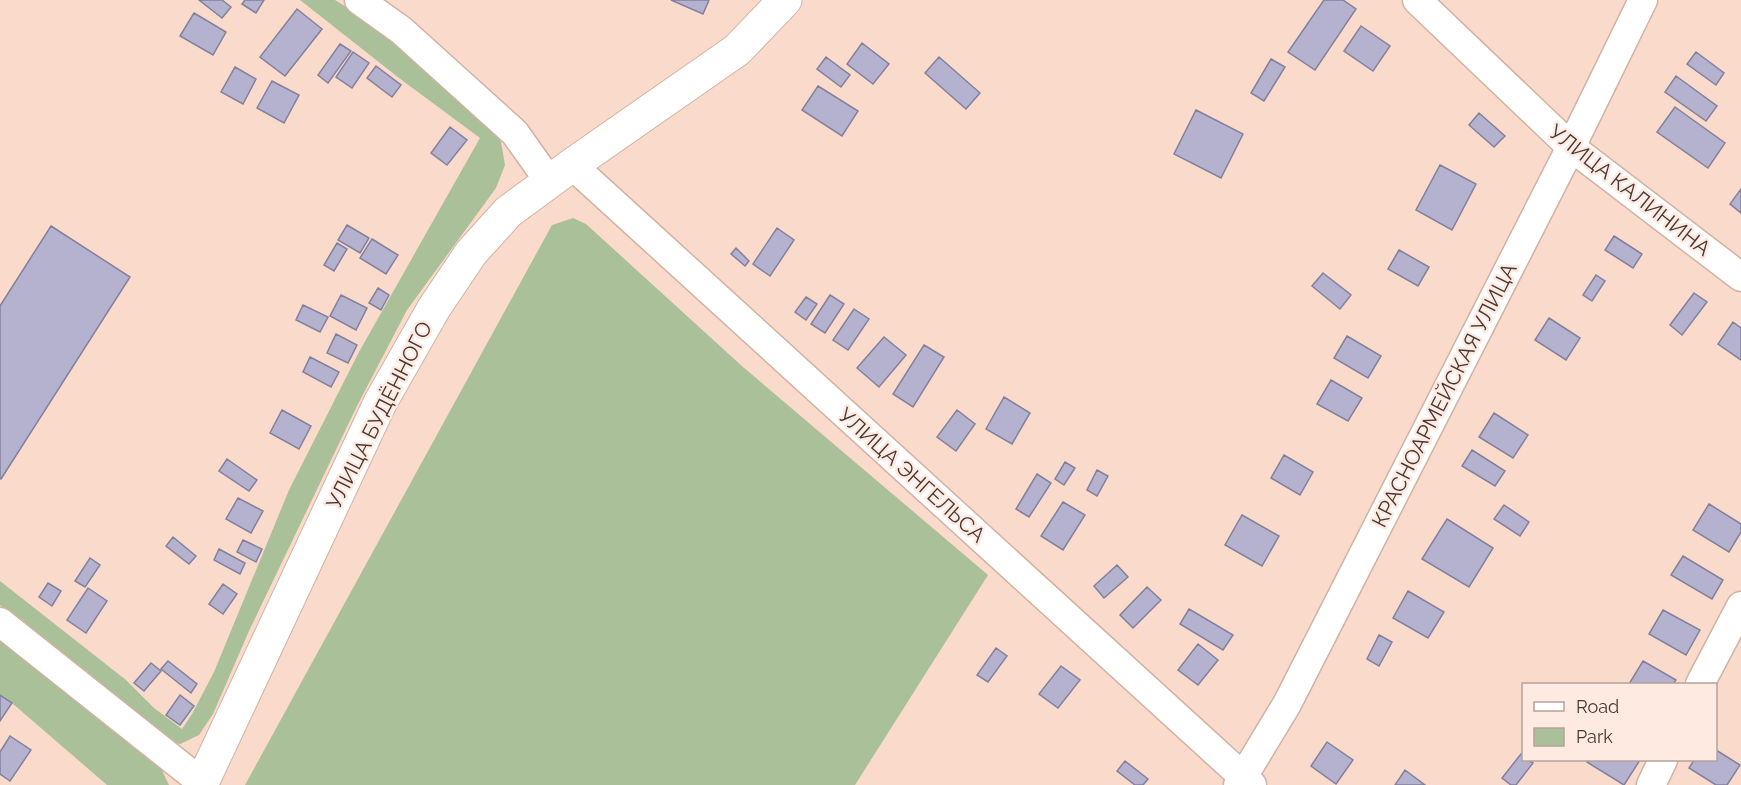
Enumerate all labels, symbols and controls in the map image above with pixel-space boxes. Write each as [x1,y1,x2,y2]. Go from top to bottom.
street label: УЛИЦА КАЛИНИНА [1544,119,1716,261]
street label: КРАСНОАРМЕЙСКАЯ УЛИЦА [1366,259,1522,531]
street label: УЛИЦА БУДЁННОГО [321,317,437,513]
street label: УЛИЦА ЭНГЕЛЬСА [833,402,991,548]
legend [1522,683,1717,761]
text: Road [1576,696,1619,717]
text: Park [1576,726,1613,747]

